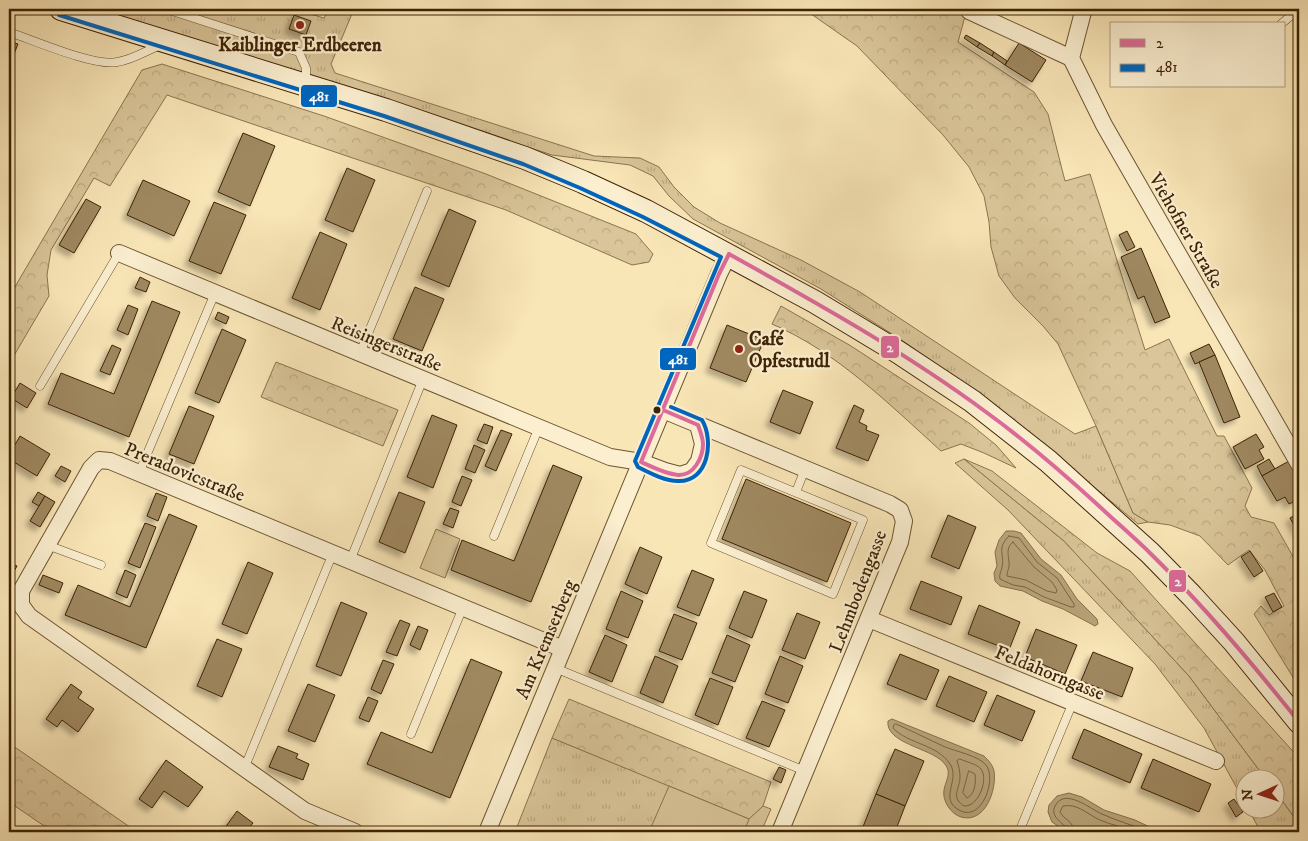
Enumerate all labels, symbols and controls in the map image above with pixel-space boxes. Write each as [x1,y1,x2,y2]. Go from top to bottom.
marker: Kaiblinger Erdbeeren [294,19,306,31]
legend [1110,22,1286,88]
place label: Kaiblinger Erdbeeren [218,34,383,57]
text: 2 [1156,34,1164,53]
text: 481 [1156,58,1178,77]
line badge: 481 [300,84,338,108]
text: 481 [308,88,329,106]
street label: Viehofner Straße [1143,168,1228,293]
street label: Reisingerstraße [328,312,445,377]
place label: Café Opfestrudl [749,328,830,373]
line badge: 2 [880,335,900,359]
text: 2 [887,339,895,357]
marker: Café Opfestrudl [733,343,745,355]
line badge: 481 [659,347,697,371]
text: 481 [667,351,688,369]
unlabelled marker [652,405,662,415]
street label: Preradovicstraße [121,438,248,507]
street label: Lehmbodengasse [825,527,892,656]
line badge: 2 [1168,569,1187,593]
text: 2 [1175,573,1183,591]
street label: Am Kremserberg [511,576,582,703]
street label: Feldahorngasse [991,641,1108,706]
north arrow [1236,768,1286,818]
text: N [1239,788,1257,801]

